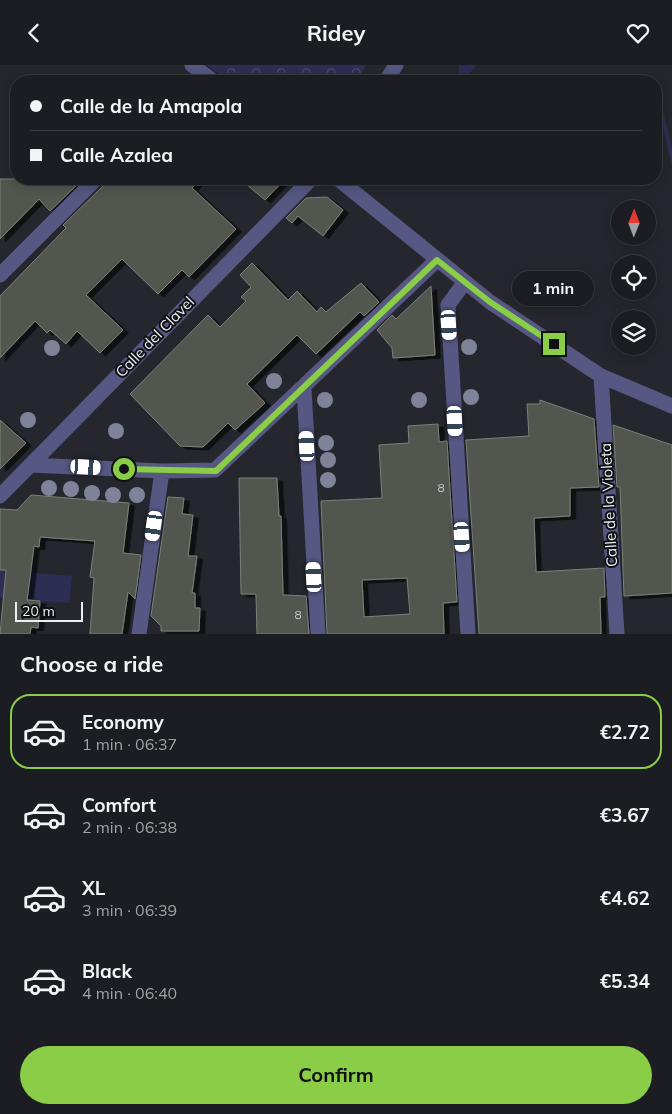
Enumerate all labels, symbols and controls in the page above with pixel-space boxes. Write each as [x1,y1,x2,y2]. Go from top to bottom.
icon: back [20,19,48,47]
text: Ridey [307,19,365,47]
icon: heart [624,19,652,47]
text: Calle de la Amapola [60,94,242,118]
text: Calle Azalea [60,143,173,167]
north arrow [611,200,656,245]
map controls [611,200,656,355]
button: locate [611,255,656,300]
callout: 1 min [513,271,595,307]
text: 1 min [532,278,574,298]
street label: Calle del Clavel [111,292,198,381]
car [440,310,457,340]
button: layers [611,310,656,355]
route end [543,333,565,355]
car [446,406,463,436]
car [298,431,315,461]
street label: Calle de la Violeta [596,442,621,568]
route start [113,458,135,480]
car [70,459,101,475]
house number: 8 [437,480,445,495]
car [144,510,163,542]
car [453,522,470,552]
car [305,562,322,592]
scale bar [15,599,82,622]
text: 20 m [22,602,55,620]
house number: 8 [294,607,302,622]
text: Choose a ride [20,650,163,678]
icon: car [22,709,67,754]
text: Economy [82,710,164,734]
text: €2.72 [600,720,650,744]
text: 1 min · 06:37 [82,734,177,754]
icon: car [22,792,67,837]
text: Comfort [82,793,156,817]
text: €3.67 [600,803,650,827]
text: 2 min · 06:38 [82,817,177,837]
icon: car [22,875,67,920]
text: XL [82,876,105,900]
text: €4.62 [600,886,650,910]
text: 3 min · 06:39 [82,900,177,920]
icon: car [22,958,67,1003]
text: Black [82,959,132,983]
text: €5.34 [600,969,650,993]
text: 4 min · 06:40 [82,983,177,1003]
button: Confirm [20,1046,652,1104]

